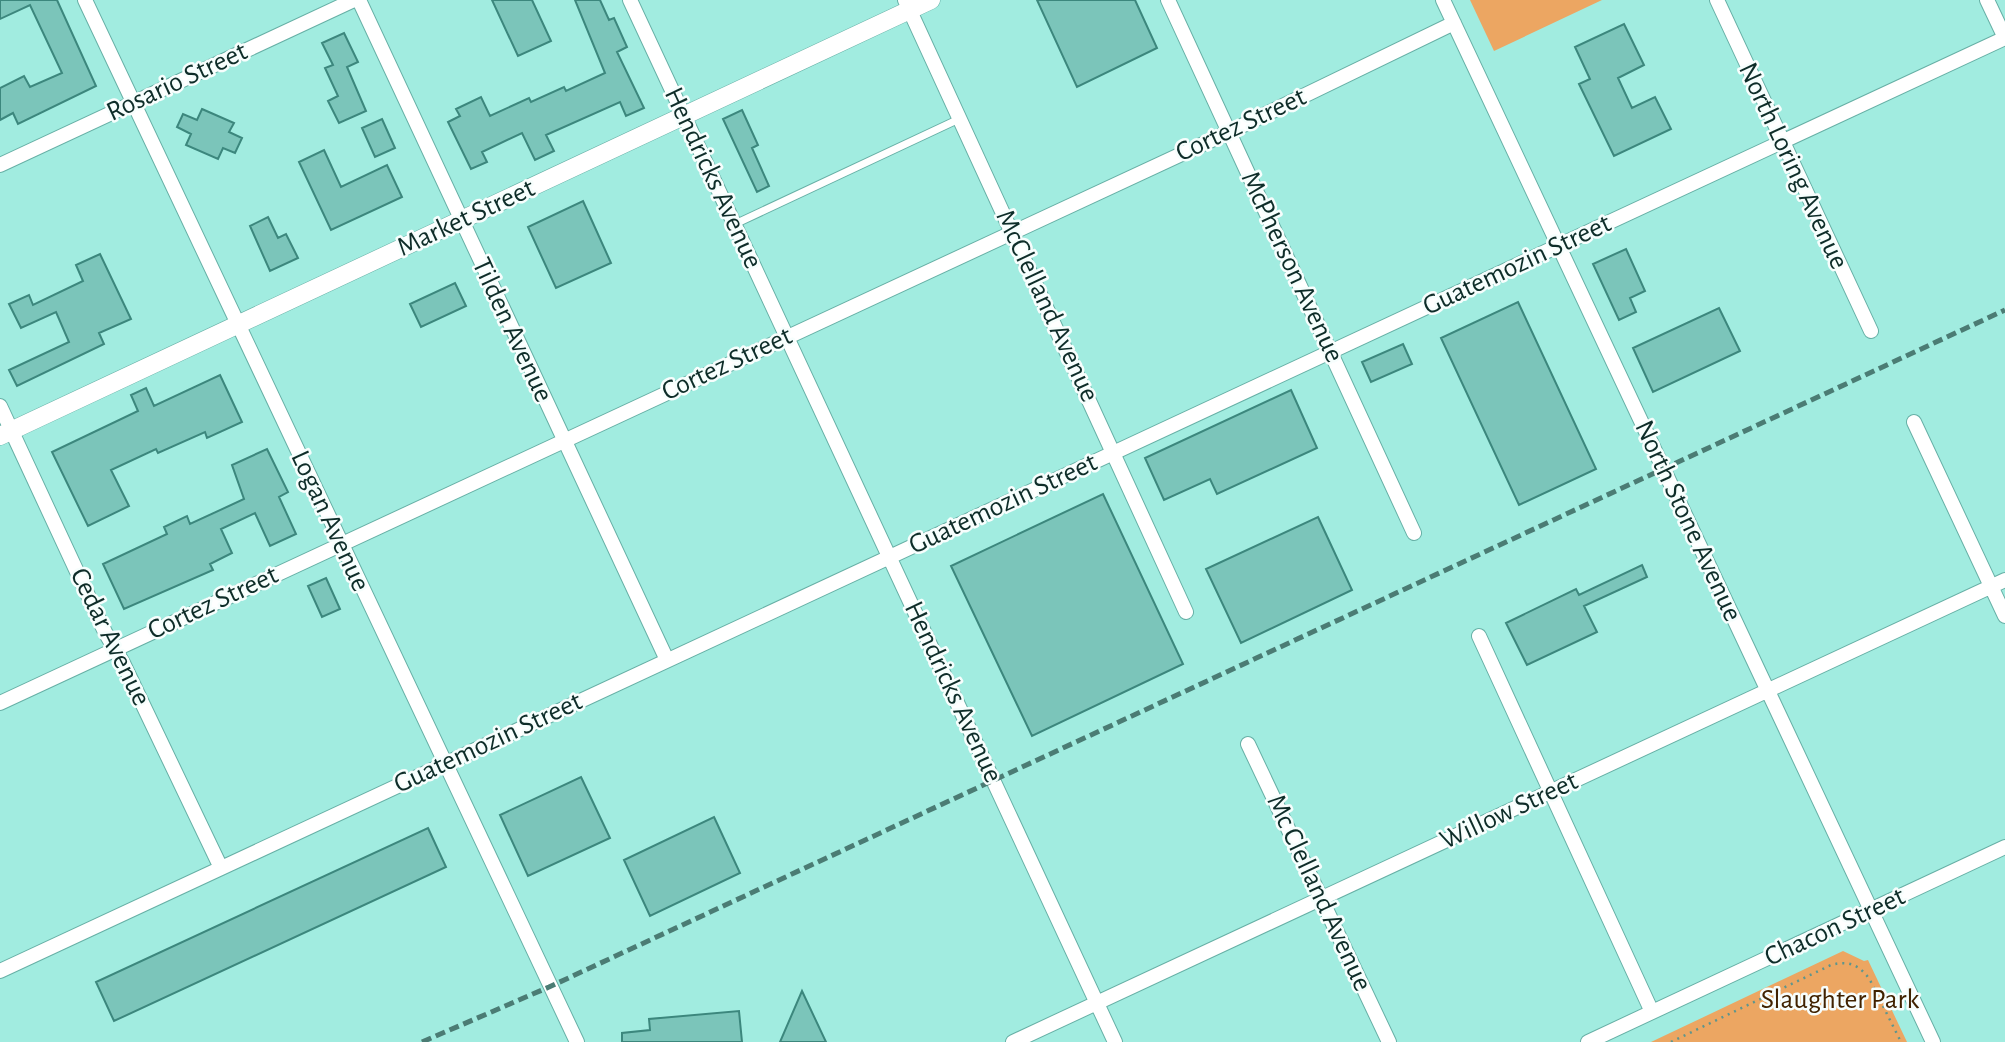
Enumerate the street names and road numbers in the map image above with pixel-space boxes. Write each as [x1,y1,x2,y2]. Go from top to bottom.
street label: Rosario Street [102,37,252,127]
street label: North Loring Avenue [1733,59,1853,273]
street label: Hendricks Avenue [659,83,767,273]
street label: Cortez Street [1172,83,1310,167]
street label: McPherson Avenue [1236,167,1348,367]
street label: Market Street [393,174,539,262]
street label: McClelland Avenue [990,206,1104,406]
street label: Guatemozin Street [1419,209,1615,321]
street label: Tilden Avenue [466,254,558,406]
street label: Cortez Street [658,322,796,406]
street label: North Stone Avenue [1629,416,1747,626]
street label: Logan Avenue [285,446,375,596]
street label: Guatemozin Street [905,448,1101,560]
street label: Cortez Street [144,561,282,645]
street label: Cedar Avenue [65,564,155,710]
street label: Hendricks Avenue [899,597,1007,787]
street label: Guatemozin Street [390,687,586,799]
street label: Willow Street [1436,767,1582,855]
street label: Mc Clelland Avenue [1261,791,1377,995]
street label: Chacon Street [1761,882,1910,972]

